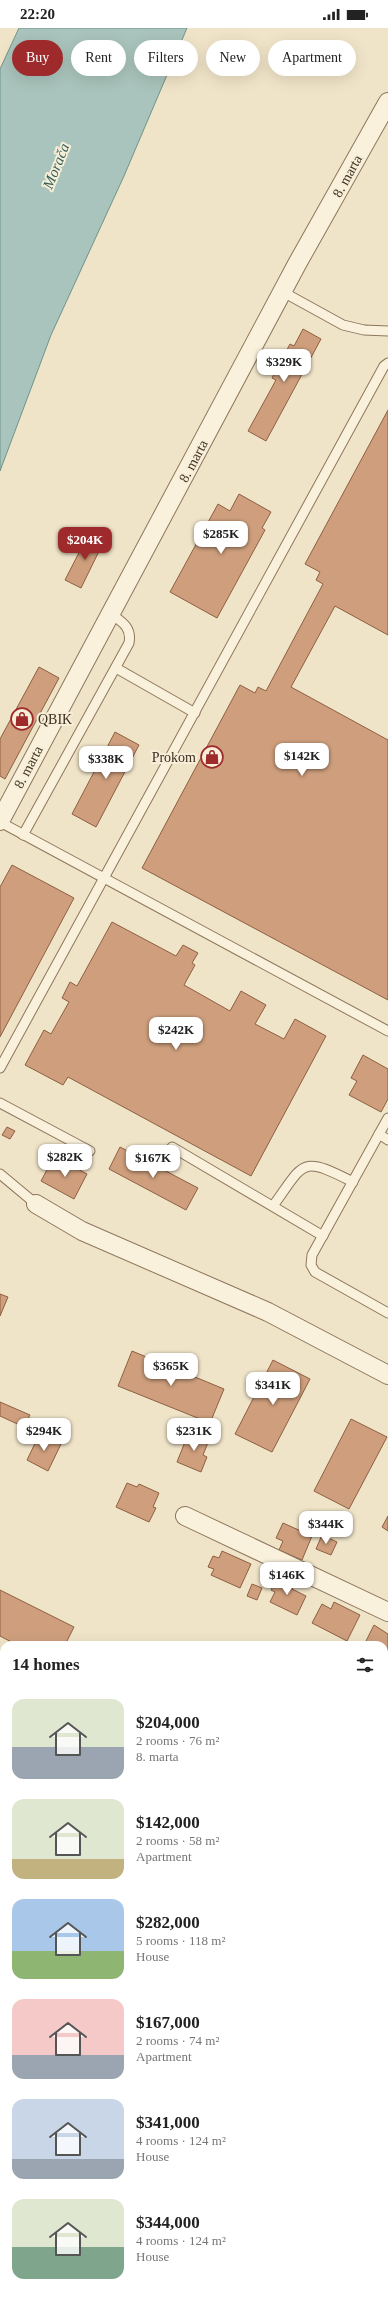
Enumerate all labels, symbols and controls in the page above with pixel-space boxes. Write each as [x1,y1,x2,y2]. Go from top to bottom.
text: 22:20 [20,6,55,22]
chip: Buy [12,40,63,76]
chip: Rent [71,40,126,76]
chip: Filters [134,40,198,76]
chip: New [206,40,260,76]
chip: Apartment [268,40,356,76]
water label: Morača [39,141,72,192]
street label: 8. marta [330,152,365,200]
pin: $329K [256,349,312,383]
text: $329K [266,354,302,369]
street label: 8. marta [176,437,211,485]
pin: $285K [193,521,249,555]
text: $285K [203,526,239,541]
pin: $204K [57,527,113,561]
text: $204K [67,532,103,547]
shop icon: QBIK [9,706,35,732]
place label: QBIK [38,712,72,727]
street label: 8. marta [11,743,46,791]
pin: $142K [274,743,330,777]
shop icon: Prokom [199,744,225,770]
pin: $338K [78,746,134,780]
text: $142K [284,748,320,763]
place label: Prokom [152,750,196,765]
text: $338K [88,751,124,766]
pin: $242K [148,1017,204,1051]
text: $242K [158,1022,194,1037]
pin: $282K [37,1144,93,1178]
pin: $167K [125,1145,181,1179]
text: $282K [47,1149,83,1164]
text: $167K [135,1150,171,1165]
pin: $365K [143,1353,199,1387]
text: $365K [153,1358,189,1373]
pin: $341K [245,1372,301,1406]
text: $341K [255,1377,291,1392]
pin: $294K [16,1418,72,1452]
pin: $231K [166,1418,222,1452]
text: $294K [26,1423,62,1438]
text: $231K [176,1423,212,1438]
pin: $344K [298,1511,354,1545]
text: $344K [308,1516,344,1531]
pin: $146K [259,1562,315,1596]
text: $146K [269,1567,305,1582]
icon: filters [354,1654,376,1676]
text: 14 homes [12,1655,80,1674]
text: $204,000 [136,1713,200,1732]
icon: home [44,1715,92,1763]
text: 2 rooms · 76 m² [136,1733,219,1748]
text: 8. marta [136,1749,179,1764]
text: $142,000 [136,1813,200,1832]
icon: home [44,1815,92,1863]
text: 2 rooms · 58 m² [136,1833,219,1848]
text: Apartment [136,1849,192,1864]
text: $282,000 [136,1913,200,1932]
icon: home [44,1915,92,1963]
text: 5 rooms · 118 m² [136,1933,225,1948]
text: House [136,1949,169,1964]
text: $167,000 [136,2013,200,2032]
icon: home [44,2015,92,2063]
text: 2 rooms · 74 m² [136,2033,219,2048]
text: Apartment [136,2049,192,2064]
text: $341,000 [136,2113,200,2132]
icon: home [44,2115,92,2163]
text: 4 rooms · 124 m² [136,2133,226,2148]
text: House [136,2149,169,2164]
text: $344,000 [136,2213,200,2232]
icon: home [44,2215,92,2263]
text: 4 rooms · 124 m² [136,2233,226,2248]
text: House [136,2249,169,2264]

